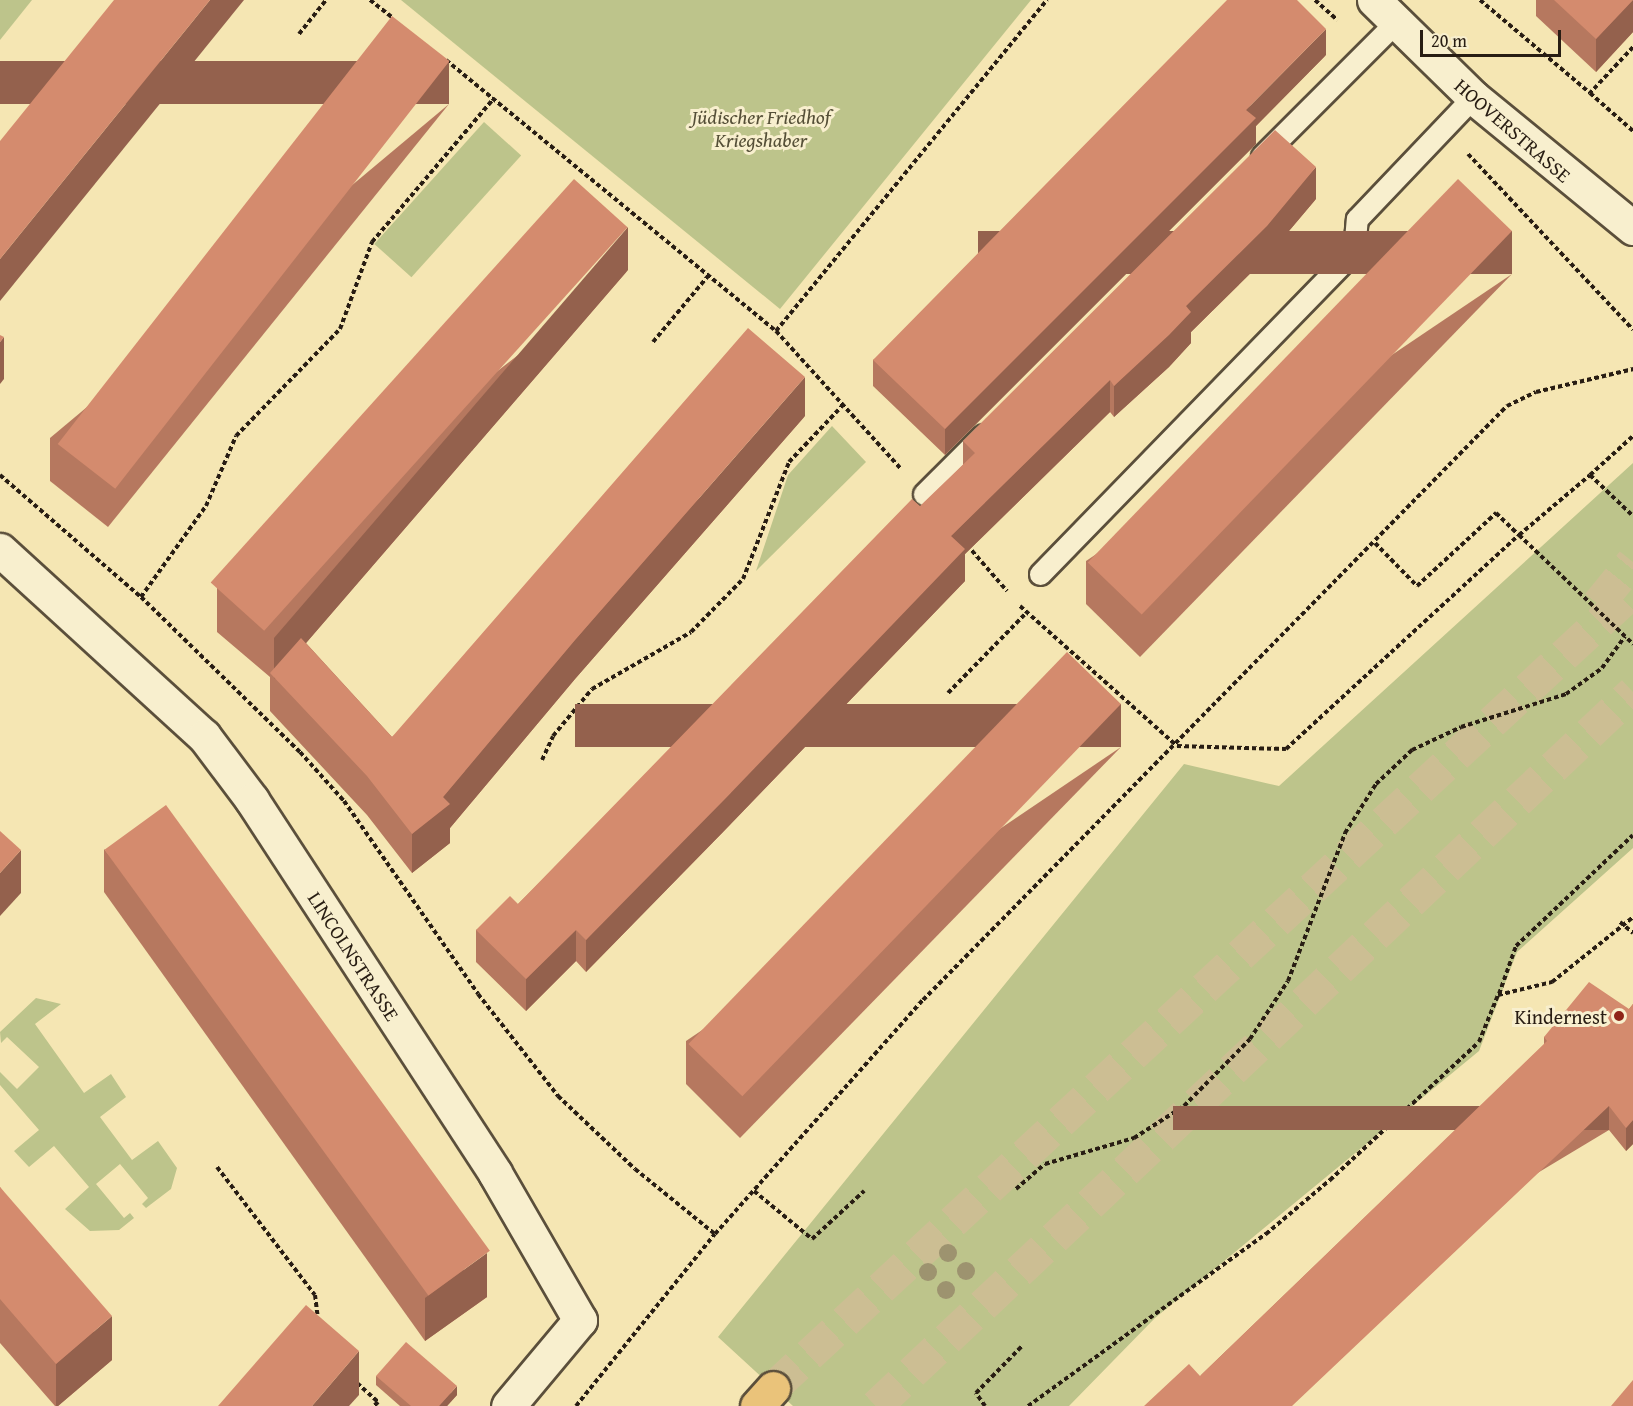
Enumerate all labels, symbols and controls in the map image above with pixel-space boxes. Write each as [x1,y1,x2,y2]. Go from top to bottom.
scale bar [1423,18,1564,56]
text: 20 m [1431,27,1467,54]
street label: HOOVERSTRASSE [1450,73,1576,187]
park label: Jüdischer Friedhof Kriegshaber [692,104,830,151]
street label: LINCOLNSTRASSE [303,887,405,1025]
place label: Kindernest [1514,1004,1607,1028]
marker: Kindernest [1612,1009,1626,1023]

